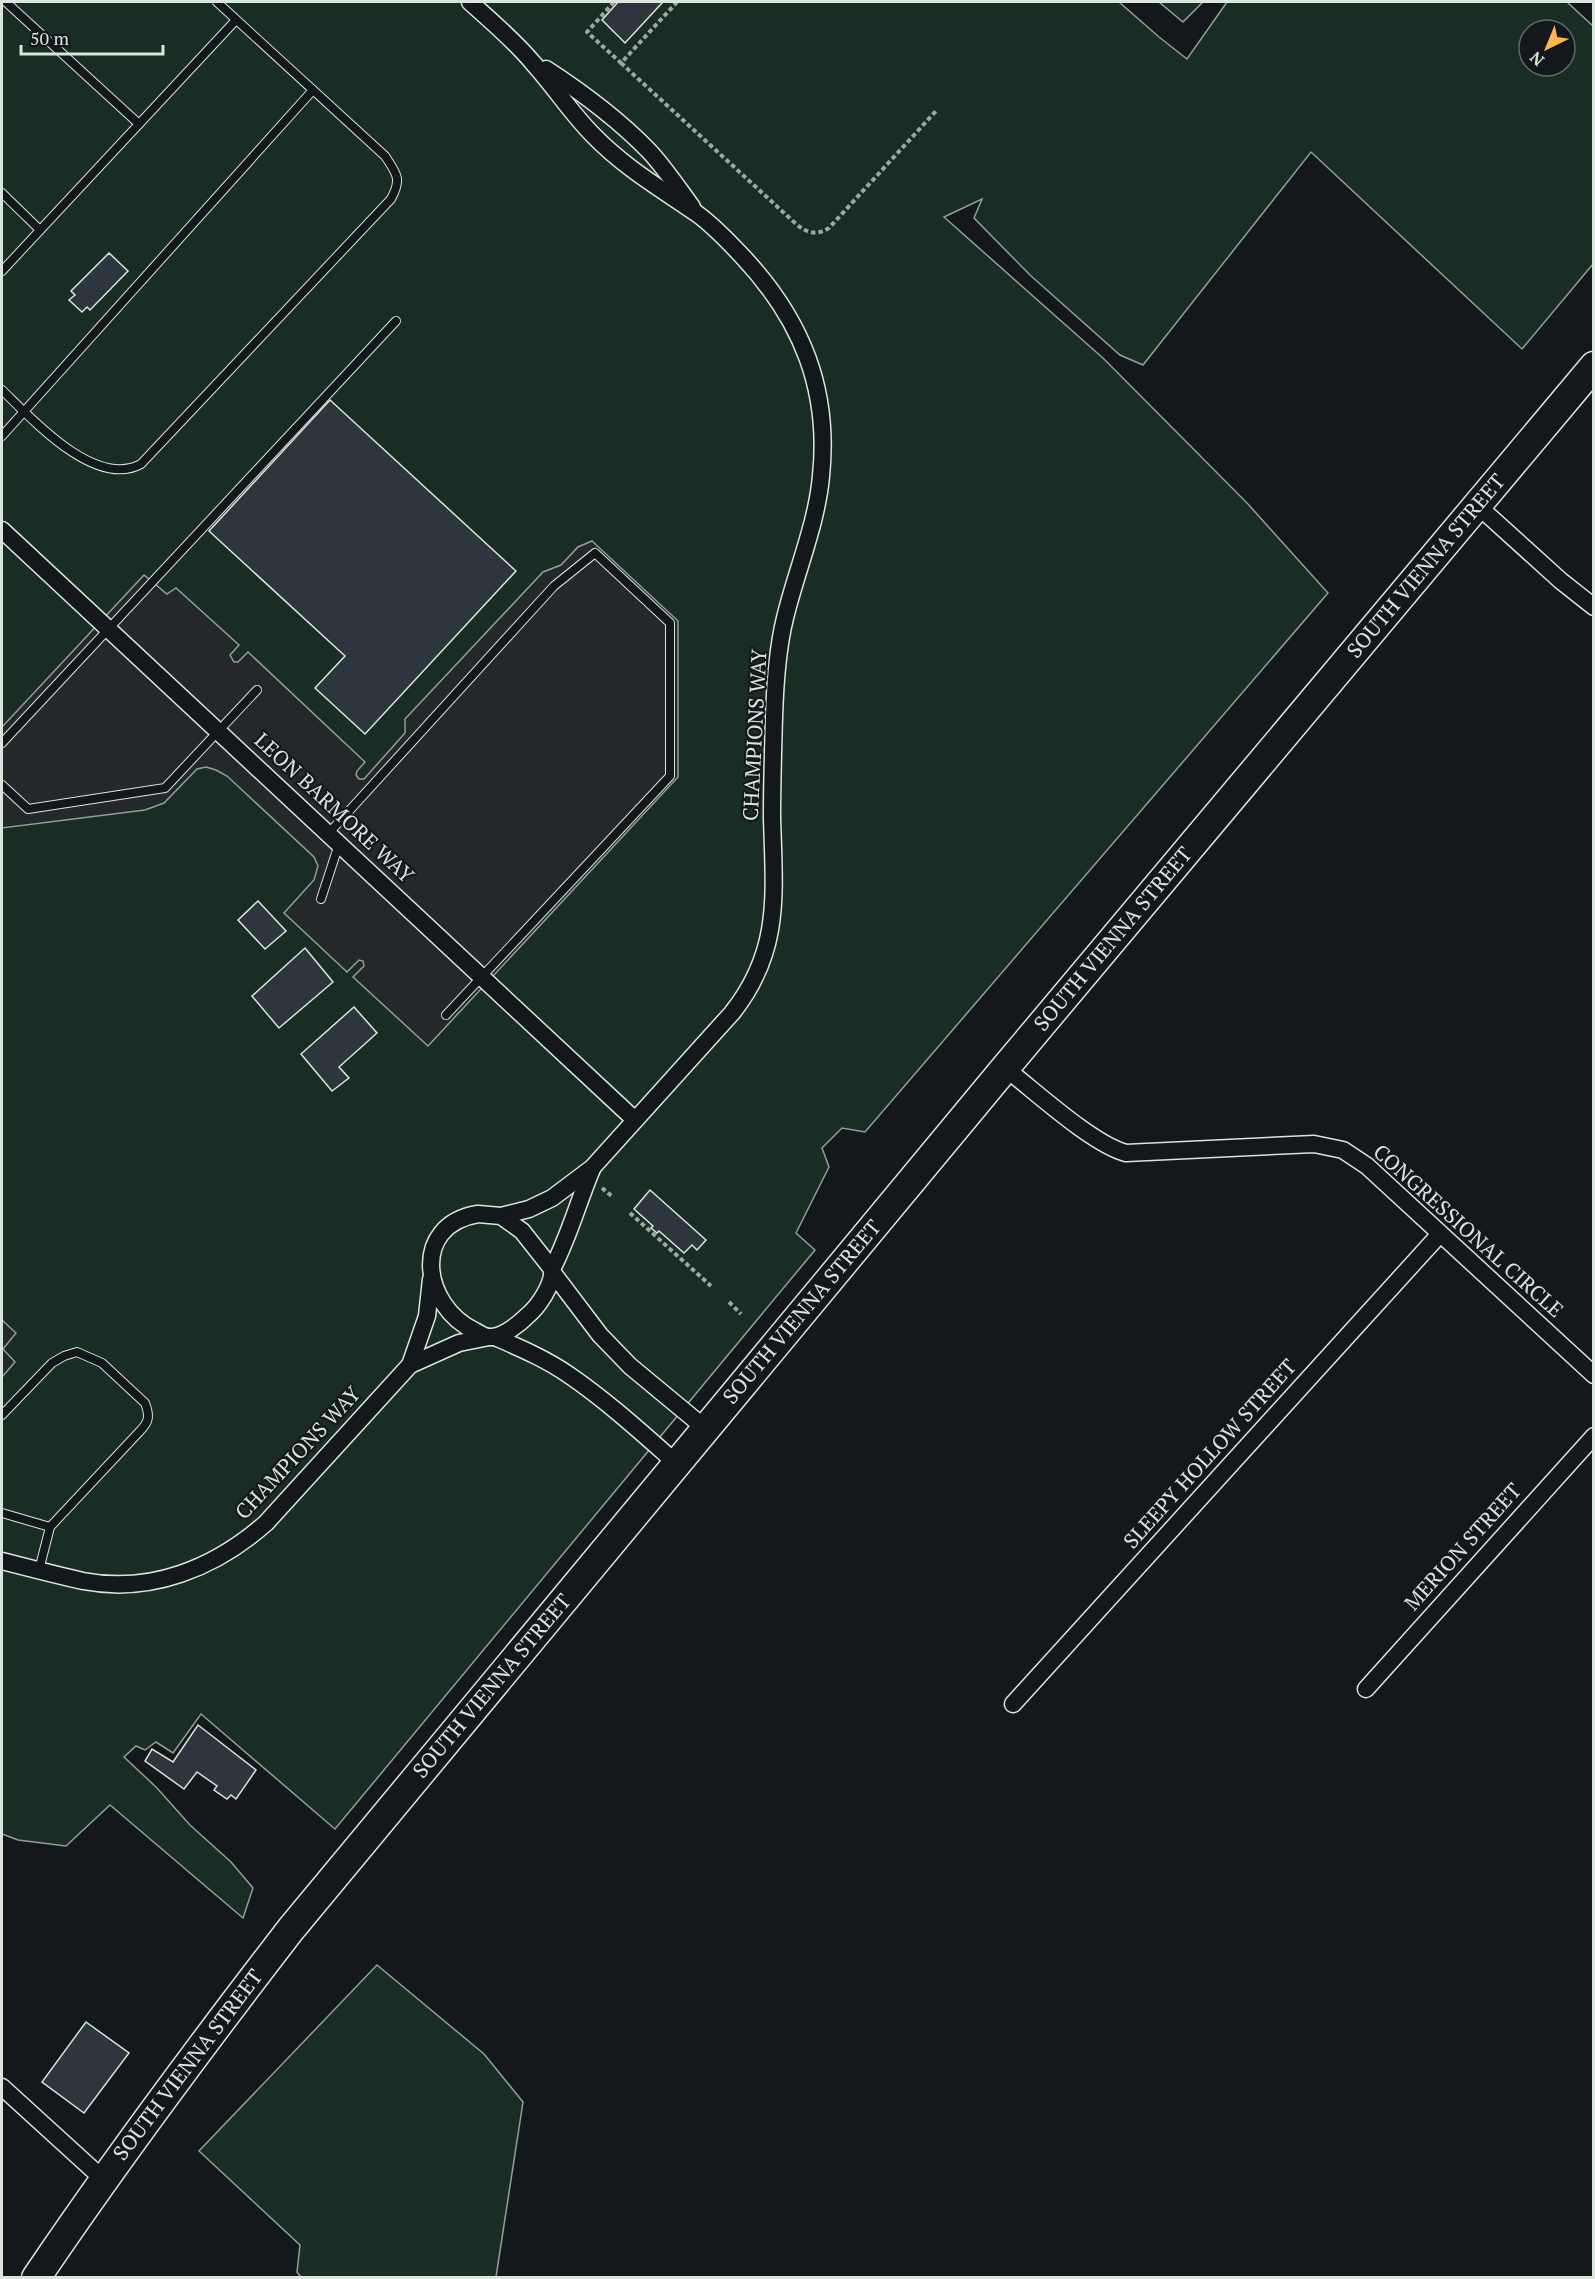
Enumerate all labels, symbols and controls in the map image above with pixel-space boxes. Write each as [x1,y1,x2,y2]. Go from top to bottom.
scale bar [21,18,164,56]
north arrow [1517,18,1577,78]
text: 50 m [30,26,70,50]
text: N [1525,47,1549,71]
street label: SOUTH VIENNA STREET [1340,467,1511,663]
street label: CHAMPIONS WAY [736,648,773,822]
street label: LEON BARMORE WAY [249,726,421,889]
street label: SOUTH VIENNA STREET [1027,840,1198,1036]
street label: CONGRESSIONAL CIRCLE [1368,1137,1570,1323]
street label: SOUTH VIENNA STREET [716,1213,887,1409]
street label: SLEEPY HOLLOW STREET [1117,1353,1302,1554]
street label: CHAMPIONS WAY [228,1379,367,1525]
street label: MERION STREET [1398,1477,1527,1616]
street label: SOUTH VIENNA STREET [406,1587,577,1783]
street label: SOUTH VIENNA STREET [106,1963,268,2166]

